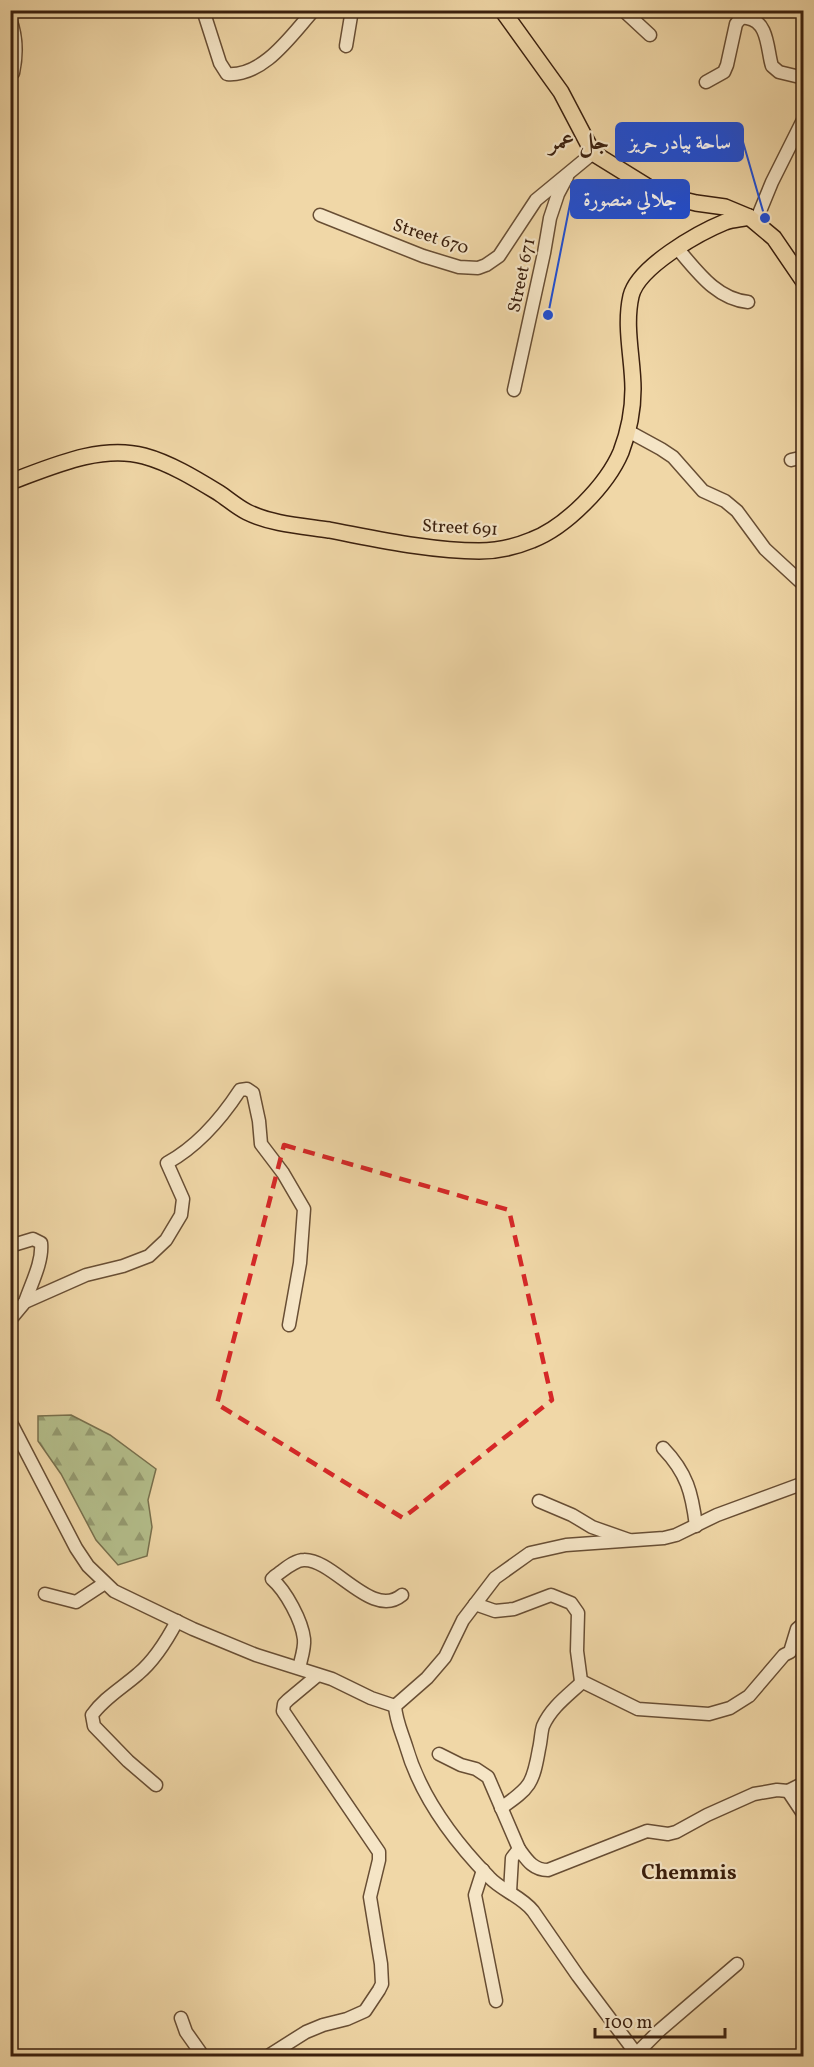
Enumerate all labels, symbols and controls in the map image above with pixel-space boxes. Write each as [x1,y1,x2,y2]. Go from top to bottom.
callout: ساحة بيادر حريز [616,123,743,161]
district label: جل عمر [546,126,609,160]
text: ساحة بيادر حريز [627,130,731,158]
callout: جلالي منصورة [571,180,689,218]
text: جلالي منصورة [583,187,677,215]
street label: Street 670 [389,213,472,262]
street label: Street 671 [502,236,543,315]
street label: Street 691 [421,514,499,543]
district label: Chemmis [641,1859,737,1888]
scale bar [595,2001,726,2039]
text: 100 m [604,2011,653,2036]

